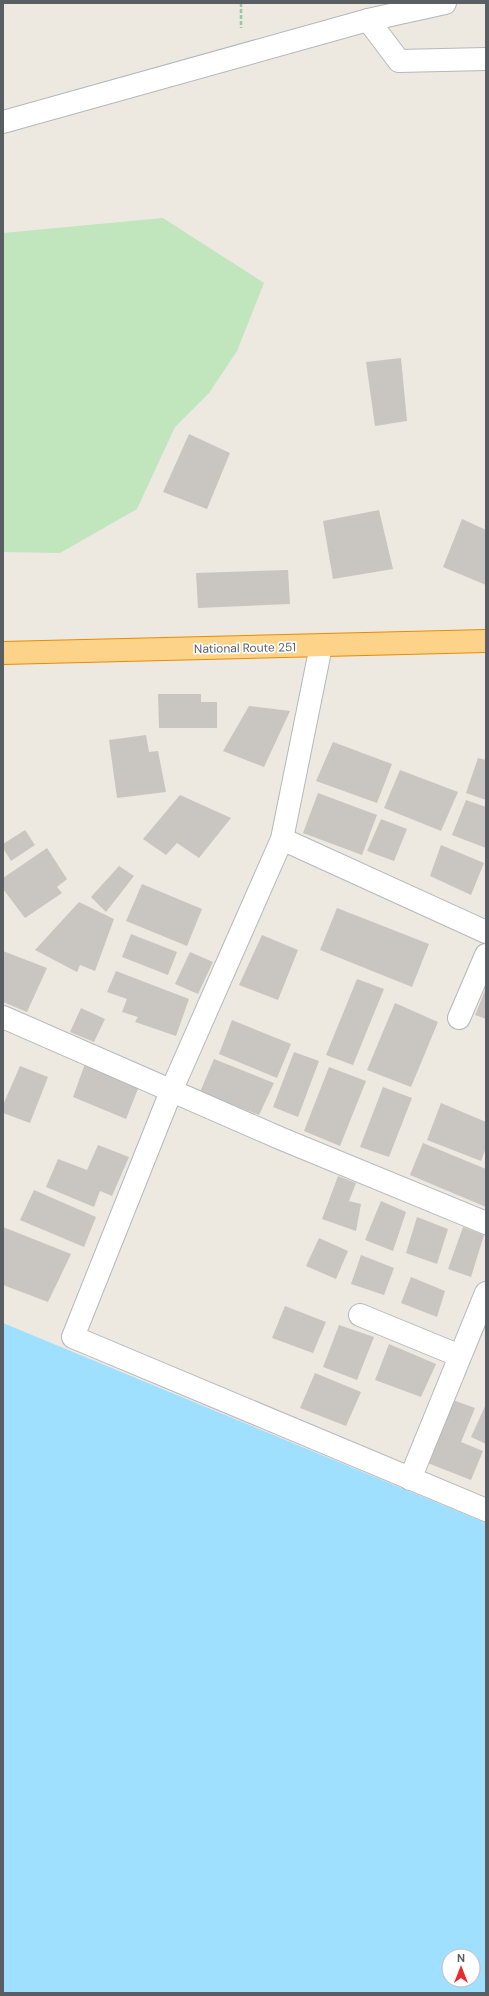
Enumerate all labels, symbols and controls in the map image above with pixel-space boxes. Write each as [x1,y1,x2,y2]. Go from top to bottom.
street label: National Route 251 [194,639,296,657]
north arrow [441,1948,481,1988]
text: N [457,1951,465,1965]

